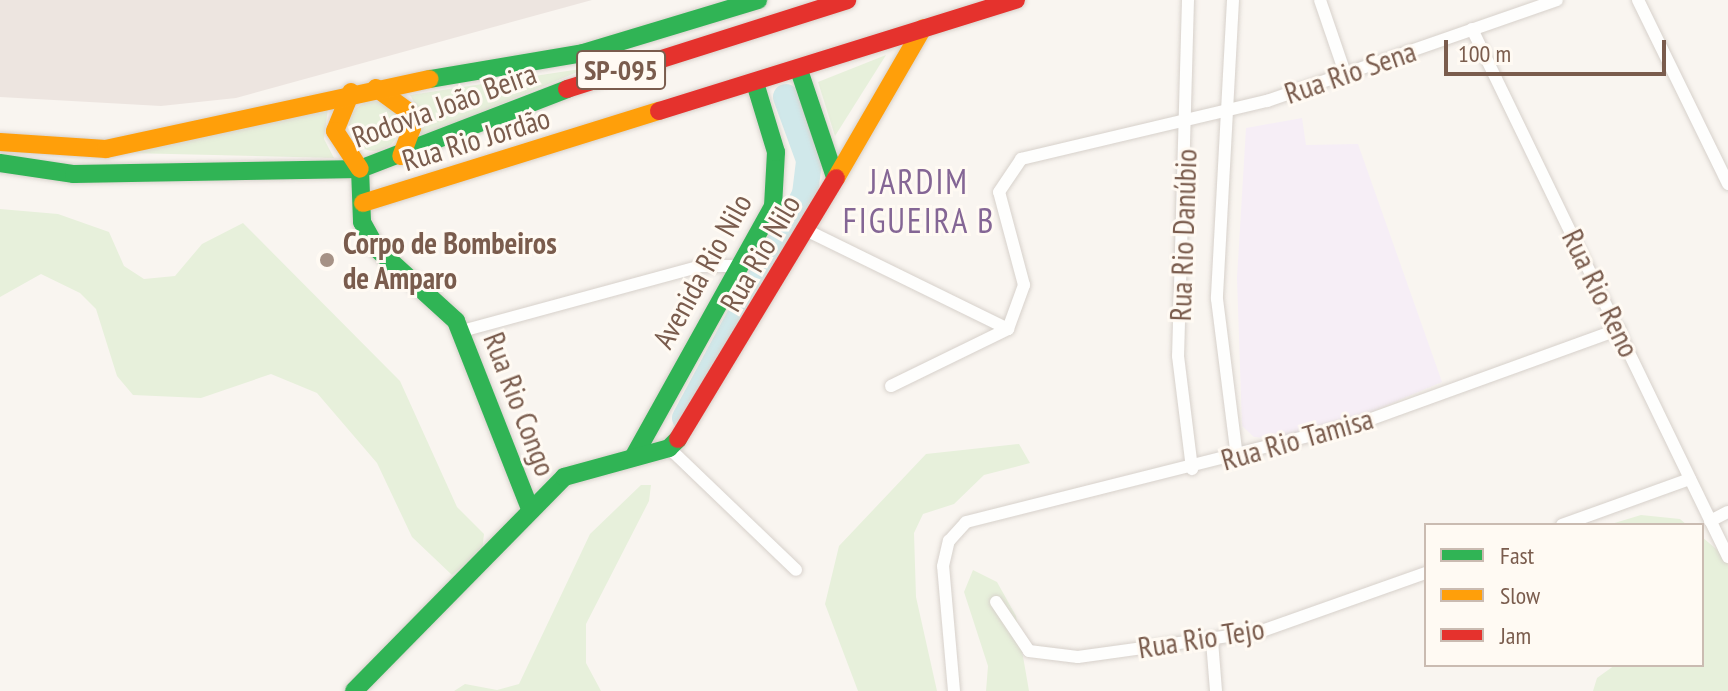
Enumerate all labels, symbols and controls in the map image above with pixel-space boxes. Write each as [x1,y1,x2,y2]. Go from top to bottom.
scale bar [1448,24,1670,74]
street label: Rua Rio Sena [1280,33,1420,111]
text: 100 m [1458,38,1511,69]
road number: SP-095 [575,46,667,94]
street label: Rodovia João Beira [347,55,541,155]
street label: Rua Rio Jordão [398,100,554,178]
street label: Rua Rio Danúbio [1162,148,1204,322]
district label: JARDIM FIGUEIRA B [842,161,996,240]
street label: Avenida Rio Nilo [645,187,759,355]
street label: Rua Rio Nilo [712,188,808,318]
street label: Rua Rio Reno [1555,223,1647,363]
place label: Corpo de Bombeiros de Amparo [343,225,557,296]
marker: Corpo de Bombeiros de Amparo [318,251,336,269]
street label: Rua Rio Congo [476,327,564,481]
street label: Rua Rio Tamisa [1217,400,1377,478]
legend [1424,523,1704,667]
text: Fast [1500,540,1534,571]
text: Slow [1500,580,1540,611]
street label: Rua Rio Tejo [1135,610,1267,666]
text: Jam [1500,620,1531,651]

